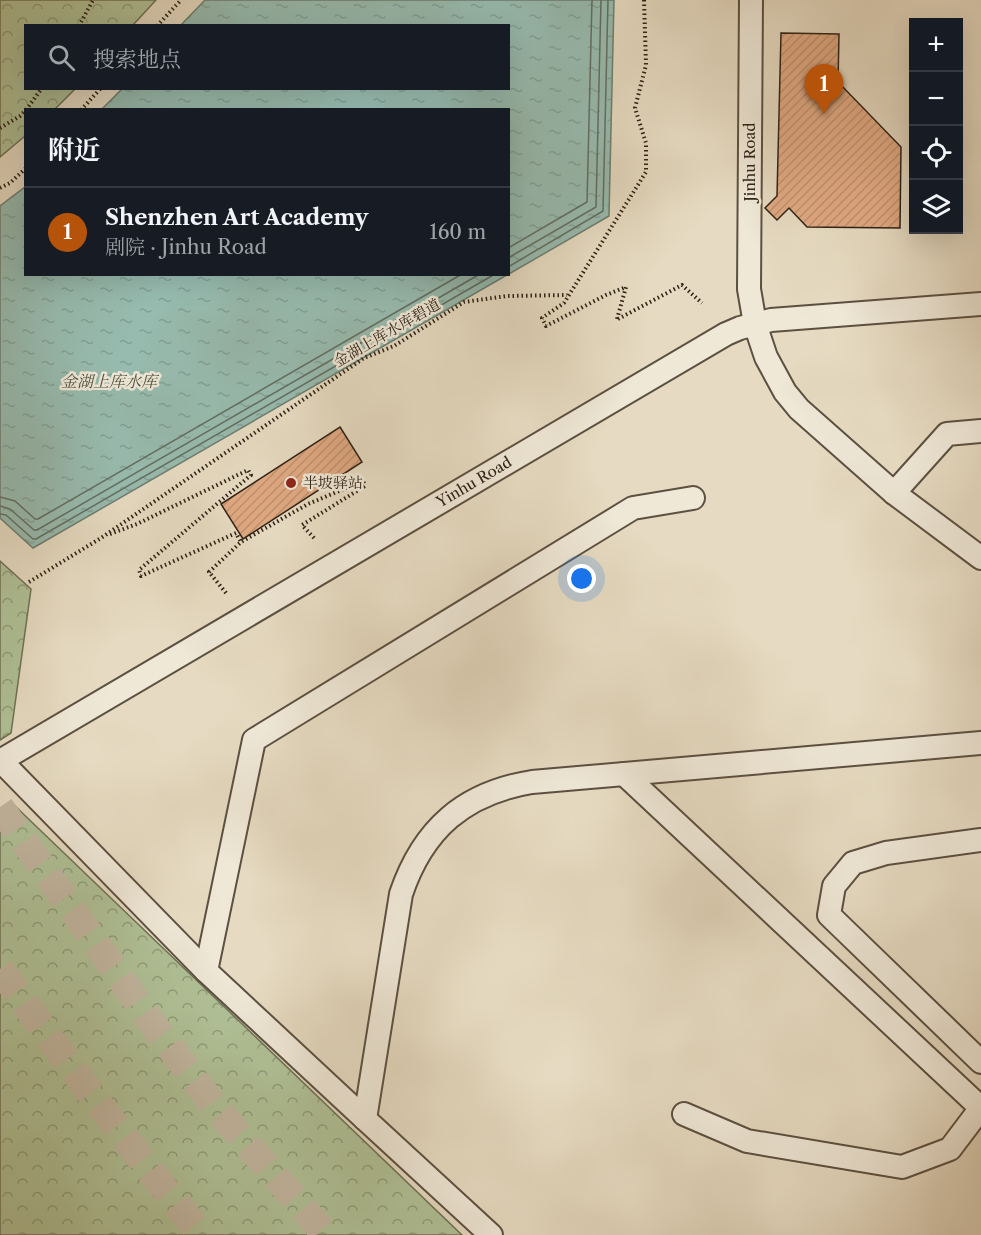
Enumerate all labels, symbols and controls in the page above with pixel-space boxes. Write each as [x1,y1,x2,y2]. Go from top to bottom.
map controls [909,18,963,234]
button: + [909,18,963,72]
search box [24,24,510,90]
icon: search [45,41,78,74]
text: 搜索地点 [93,46,181,73]
pin: 1 [804,64,844,114]
button: − [909,72,963,126]
street label: Jinhu Road [740,122,759,204]
button: locate [909,126,963,180]
text: 附近 [48,134,100,166]
button: layers [909,180,963,234]
text: Shenzhen Art Academy [105,204,368,231]
text: 1 [63,220,72,244]
text: 160 m [429,220,486,244]
text: 剧院 · Jinhu Road [105,235,267,259]
street label: 金湖上库水库碧道 [330,294,443,371]
water label: 金湖上库水库 [61,371,160,391]
street label: Yinhu Road [432,452,515,512]
place label: 半坡驿站 [303,473,363,492]
marker: 半坡驿站 [284,476,298,490]
your location [567,564,596,593]

